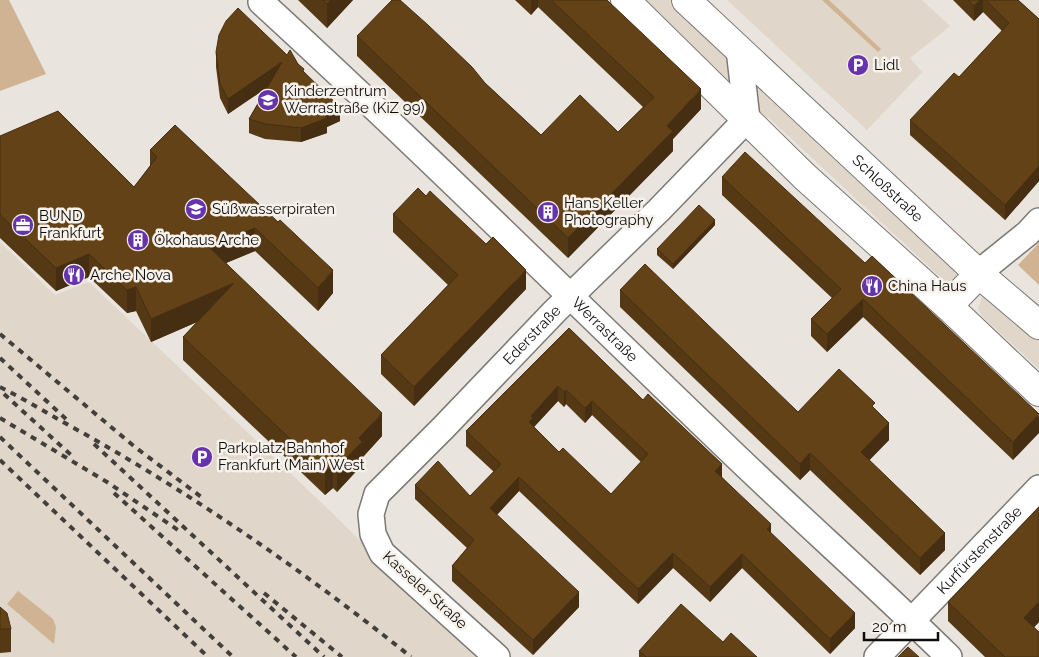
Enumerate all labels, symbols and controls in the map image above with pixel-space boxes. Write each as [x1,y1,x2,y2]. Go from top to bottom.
parking icon: Lidl [846,53,870,77]
place label: Lidl [874,56,900,74]
place label: Kinderzentrum Werrastraße (KiZ 99) [284,82,424,117]
school or university icon: Kinderzentrum Werrastraße (KiZ 99) [256,88,280,112]
street label: Schloßstraße [849,151,927,226]
place label: Hans Keller Photography [564,194,653,229]
school or university icon: Süßwasserpiraten [184,197,208,221]
place label: Süßwasserpiraten [212,200,335,218]
building icon: Hans Keller Photography [536,200,560,224]
place label: BUND Frankfurt [39,207,102,242]
office icon: BUND Frankfurt [11,213,35,237]
building icon: Ökohaus Arche [126,228,150,252]
place label: Ökohaus Arche [154,230,259,249]
restaurant icon: Arche Nova [62,263,86,287]
place label: Arche Nova [90,266,171,284]
restaurant icon: China Haus [860,274,884,298]
place label: China Haus [888,277,966,295]
street label: Werrastraße [568,294,642,366]
street label: Ederstraße [499,302,565,368]
place label: Parkplatz Bahnhof Frankfurt (Main) West [218,439,365,474]
parking icon: Parkplatz Bahnhof Frankfurt (Main) West [190,445,214,469]
street label: Kurfürstenstraße [933,502,1026,598]
street label: Kasseler Straße [379,547,471,633]
scale bar [864,610,938,642]
text: 20 m [872,618,907,636]

